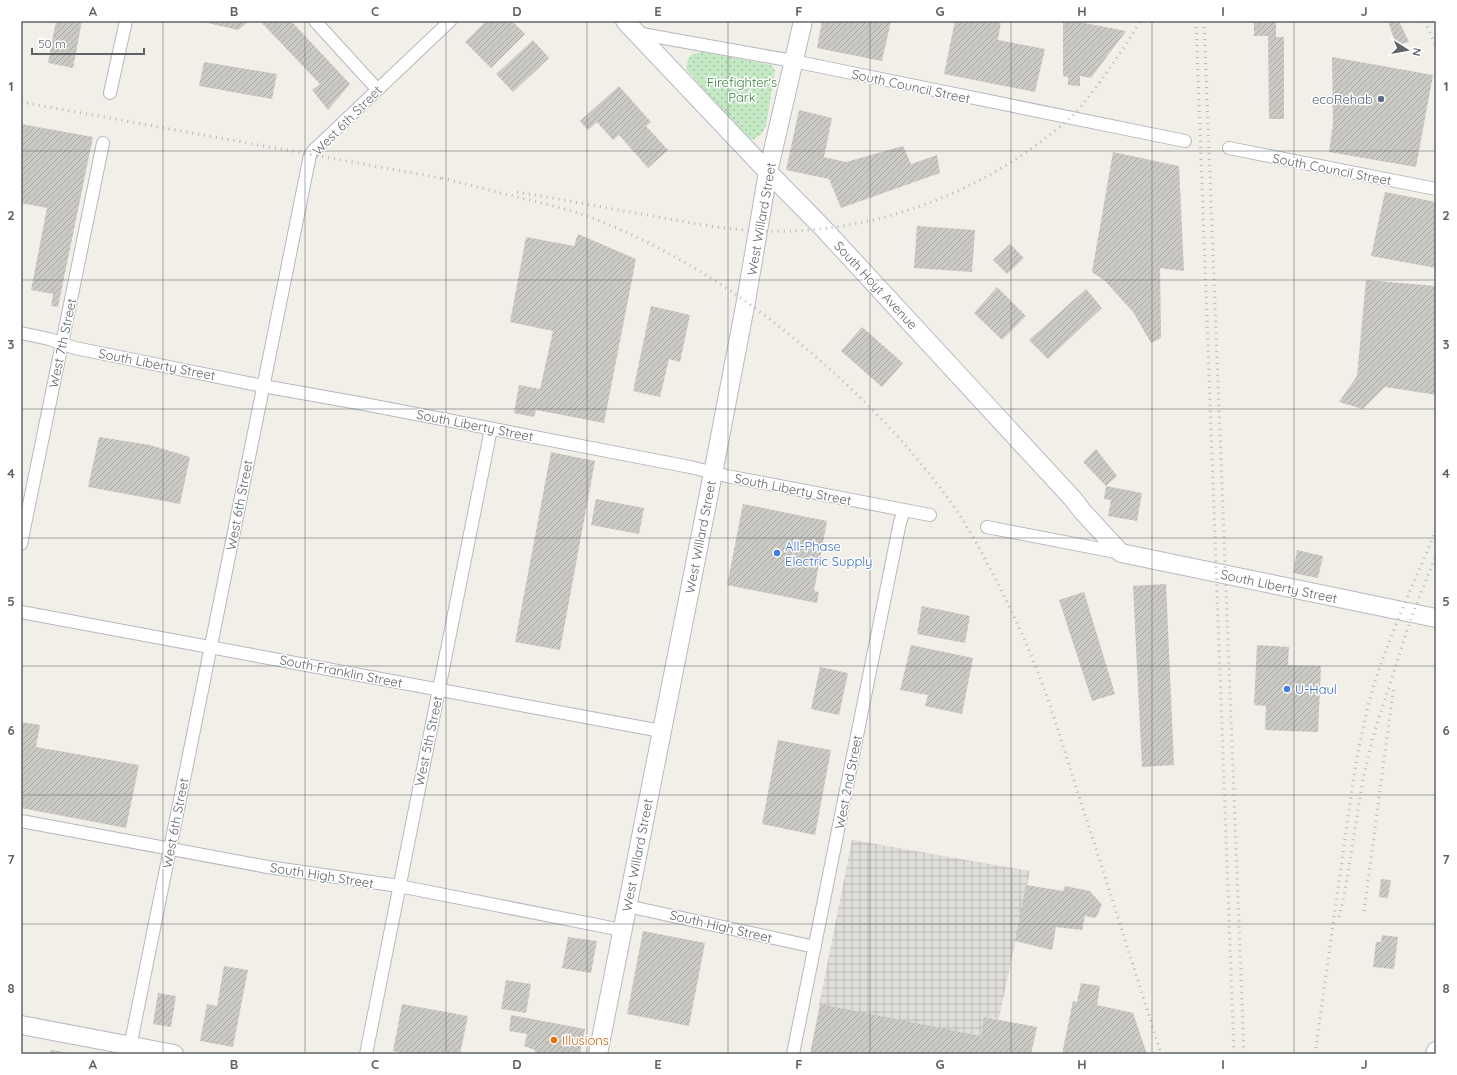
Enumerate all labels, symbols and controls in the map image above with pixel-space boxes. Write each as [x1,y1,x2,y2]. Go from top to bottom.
text: A [89,3,98,19]
text: B [230,3,238,19]
text: C [371,3,379,19]
text: D [512,3,522,19]
text: E [654,3,662,19]
text: F [795,3,803,19]
text: G [935,3,945,19]
text: H [1077,3,1087,19]
text: I [1221,3,1225,19]
text: J [1360,3,1368,19]
scale bar [32,30,144,56]
north arrow [1387,30,1427,70]
text: 50 m [38,36,66,51]
text: N [1409,47,1424,57]
street label: South Council Street [850,66,972,106]
park label: Firefighter's Park [707,74,777,105]
text: 1 [8,78,14,94]
text: 1 [1443,78,1449,94]
street label: West 6th Street [309,82,385,158]
place label: ecoRehab [1312,91,1373,107]
marker: ecoRehab [1376,94,1386,104]
street label: South Council Street [1271,150,1393,188]
street label: West Willard Street [743,161,779,277]
text: 2 [7,207,15,223]
text: 2 [1442,207,1450,223]
street label: South Hoyt Avenue [831,238,921,332]
street label: West 7th Street [45,297,79,389]
text: 3 [8,336,15,352]
text: 3 [1443,336,1450,352]
street label: South Liberty Street [97,345,217,383]
street label: South Liberty Street [415,406,535,444]
street label: West 6th Street [222,459,256,551]
text: 4 [7,465,15,481]
text: 4 [1442,465,1450,481]
street label: South Liberty Street [733,470,853,508]
street label: West Willard Street [681,479,719,595]
place label: All-Phase Electric Supply [785,538,872,569]
marker: All-Phase Electric Supply [772,548,782,558]
street label: South Liberty Street [1219,566,1339,606]
text: 5 [7,593,15,609]
text: 5 [1442,593,1450,609]
street label: South Franklin Street [278,651,404,691]
place label: U-Haul [1295,681,1337,697]
marker: U-Haul [1282,684,1292,694]
street label: West 5th Street [411,694,445,788]
text: 6 [7,722,15,738]
text: 6 [1442,722,1450,738]
street label: West 2nd Street [831,734,865,830]
street label: West 6th Street [158,777,192,869]
street label: West Willard Street [618,797,656,913]
text: 7 [7,851,15,867]
text: 7 [1442,851,1450,867]
street label: South High Street [269,859,375,891]
street label: South High Street [668,906,774,946]
text: 8 [7,980,15,996]
text: 8 [1442,980,1450,996]
place label: Illusions [562,1032,609,1048]
marker: Illusions [549,1035,559,1045]
text: A [89,1056,98,1072]
text: B [230,1056,238,1072]
text: C [371,1056,379,1072]
text: D [512,1056,522,1072]
text: E [654,1056,662,1072]
text: F [795,1056,803,1072]
text: G [935,1056,945,1072]
text: H [1077,1056,1087,1072]
text: I [1221,1056,1225,1072]
text: J [1360,1056,1368,1072]

